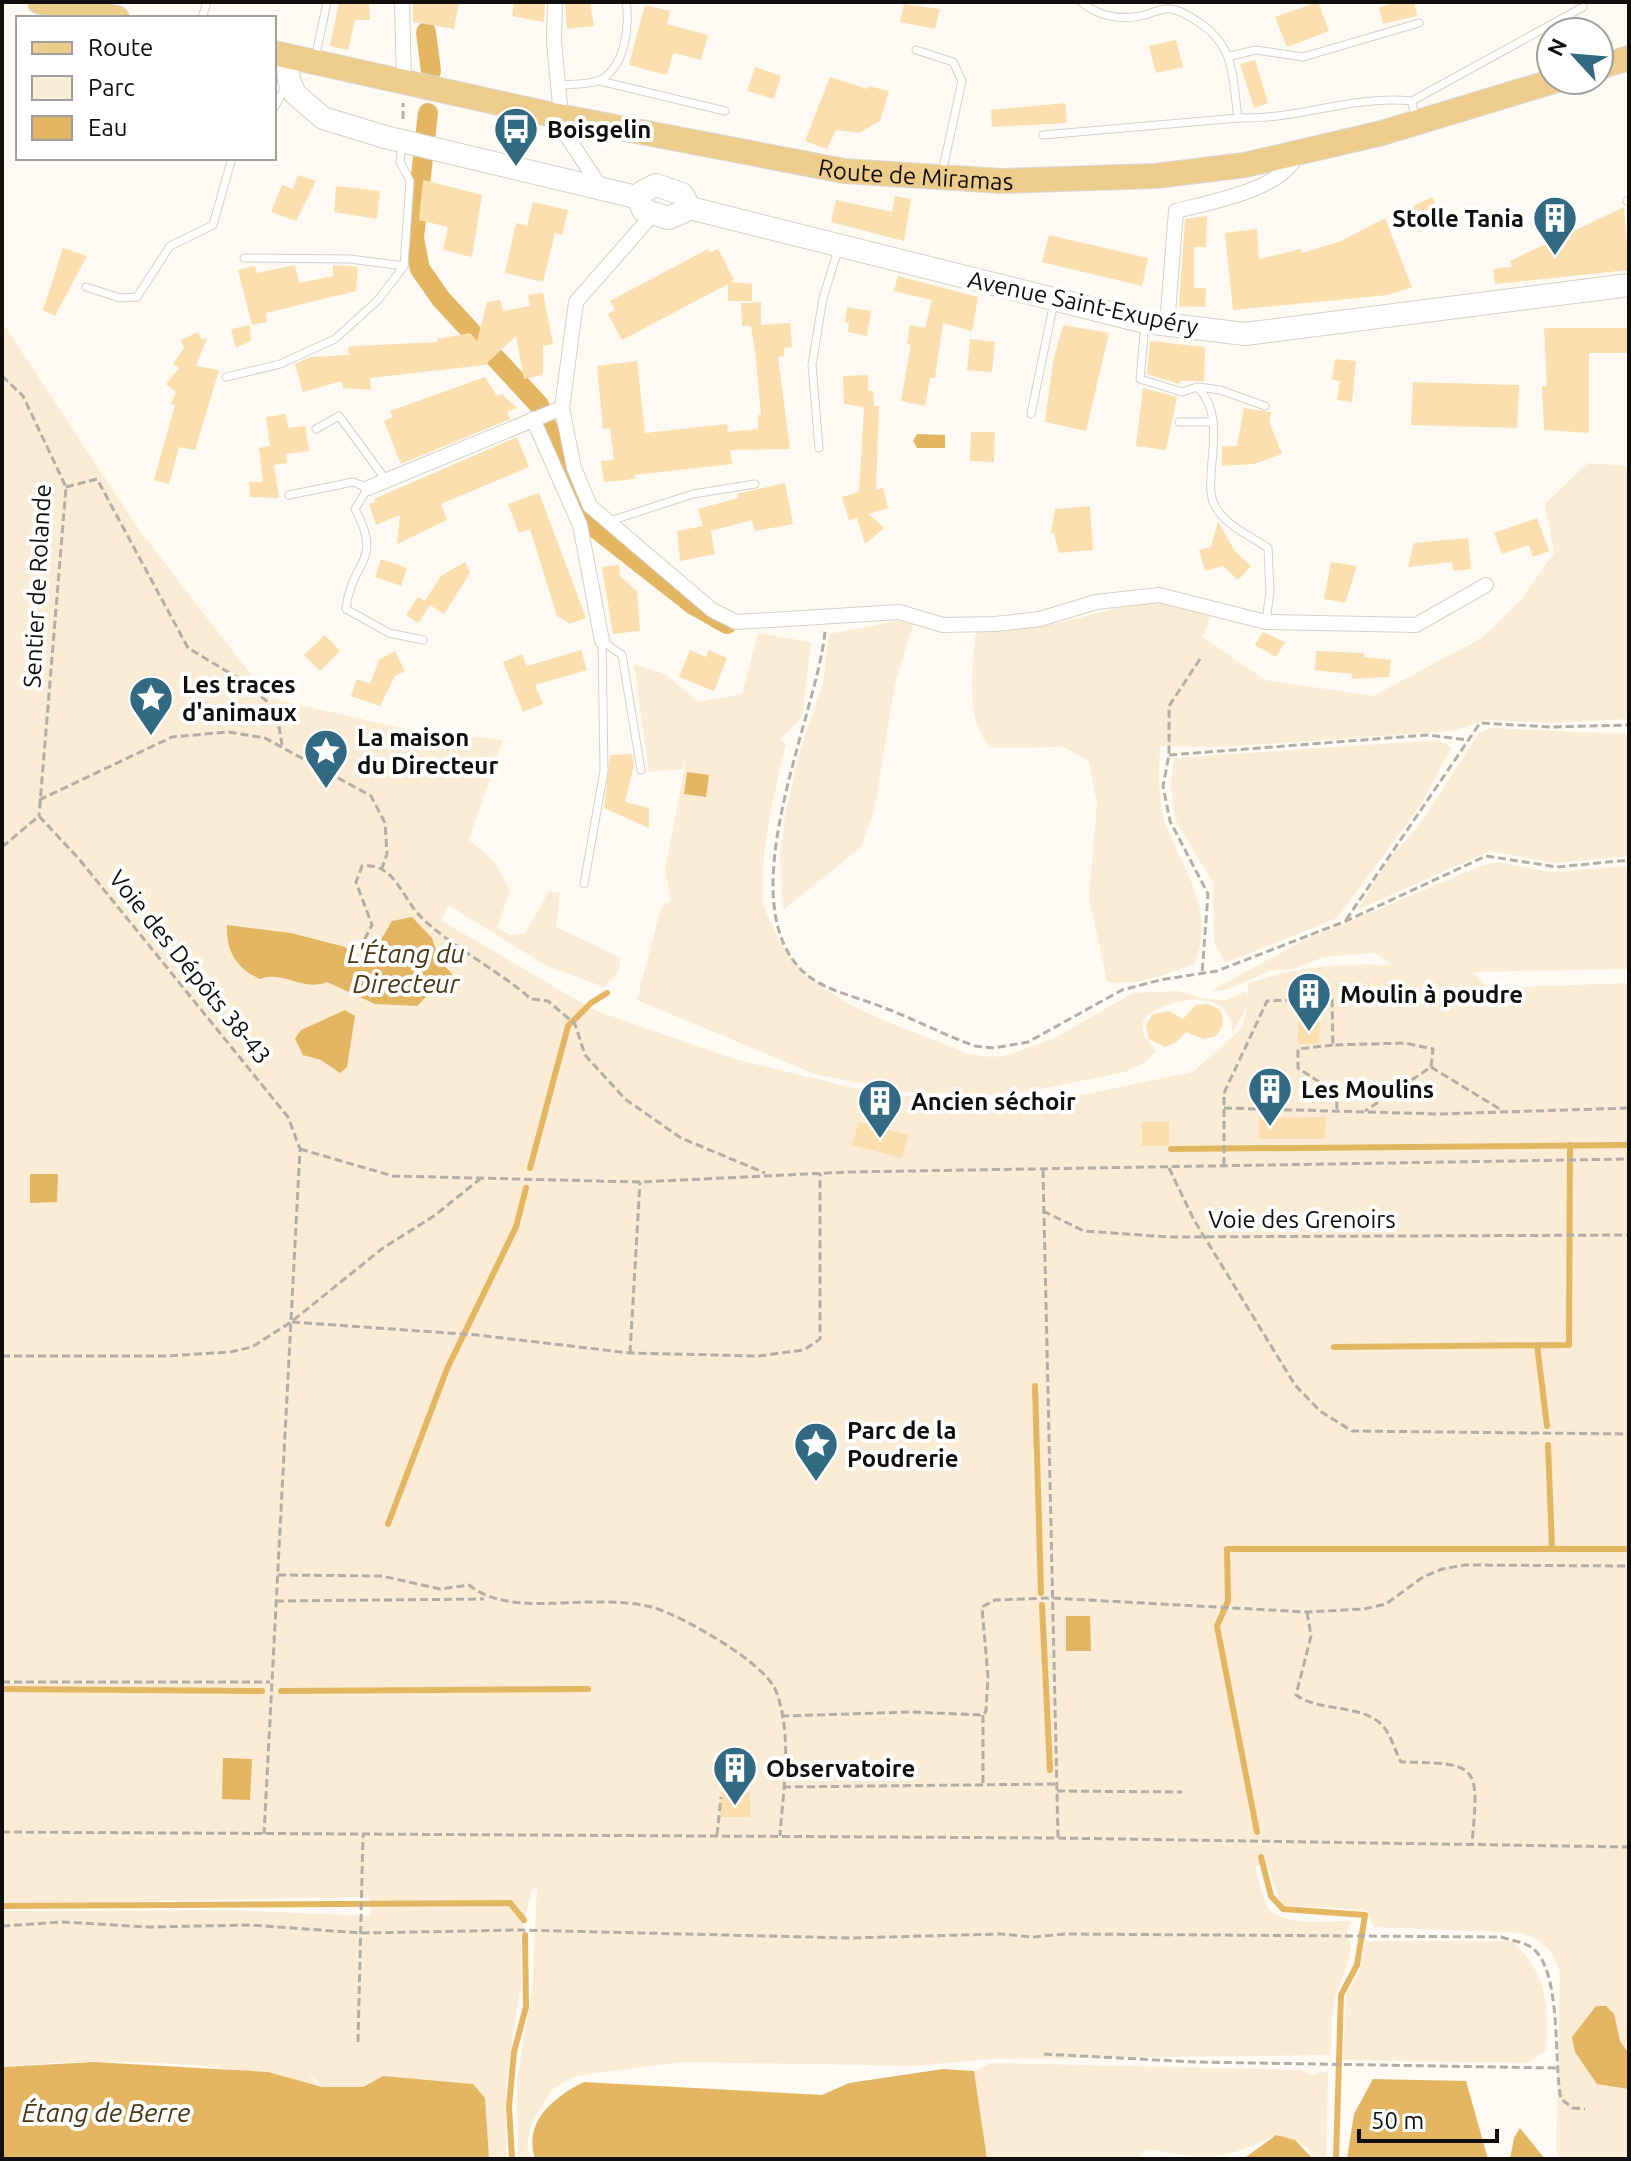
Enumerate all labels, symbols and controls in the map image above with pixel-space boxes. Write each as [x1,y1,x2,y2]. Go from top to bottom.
legend [16,16,276,160]
north arrow [1535,16,1615,96]
text: Route [88,34,153,61]
text: N [1542,34,1571,60]
text: Parc [88,74,135,101]
bus stop icon: Boisgelin [492,105,540,168]
text: Eau [88,114,127,141]
place label: Boisgelin [547,116,651,143]
street label: Route de Miramas [816,153,1014,195]
building icon: Stolle Tania [1531,194,1579,257]
place label: Stolle Tania [1392,205,1524,232]
street label: Avenue Saint-Exupéry [965,265,1201,341]
street label: Sentier de Rolande [18,483,56,689]
place label: Les traces d'animaux [182,671,297,726]
place icon: Les traces d'animaux [127,674,175,737]
place label: La maison du Directeur [357,724,498,779]
place icon: La maison du Directeur [302,727,350,790]
street label: Voie des Dépôts 38-43 [104,865,276,1069]
water label: L'Étang du Directeur [347,938,465,998]
building icon: Moulin à poudre [1285,970,1333,1033]
place label: Moulin à poudre [1340,981,1523,1008]
building icon: Les Moulins [1246,1065,1294,1128]
place label: Les Moulins [1301,1076,1434,1103]
building icon: Ancien séchoir [856,1077,904,1140]
place label: Ancien séchoir [911,1088,1076,1115]
street label: Voie des Grenoirs [1208,1206,1396,1233]
place label: Parc de la Poudrerie [847,1417,959,1472]
place icon: Parc de la Poudrerie [792,1420,840,1483]
building icon: Observatoire [711,1744,759,1807]
place label: Observatoire [766,1755,915,1782]
scale bar [1359,2093,1497,2143]
water label: Étang de Berre [22,2097,190,2127]
text: 50 m [1371,2107,1424,2134]

